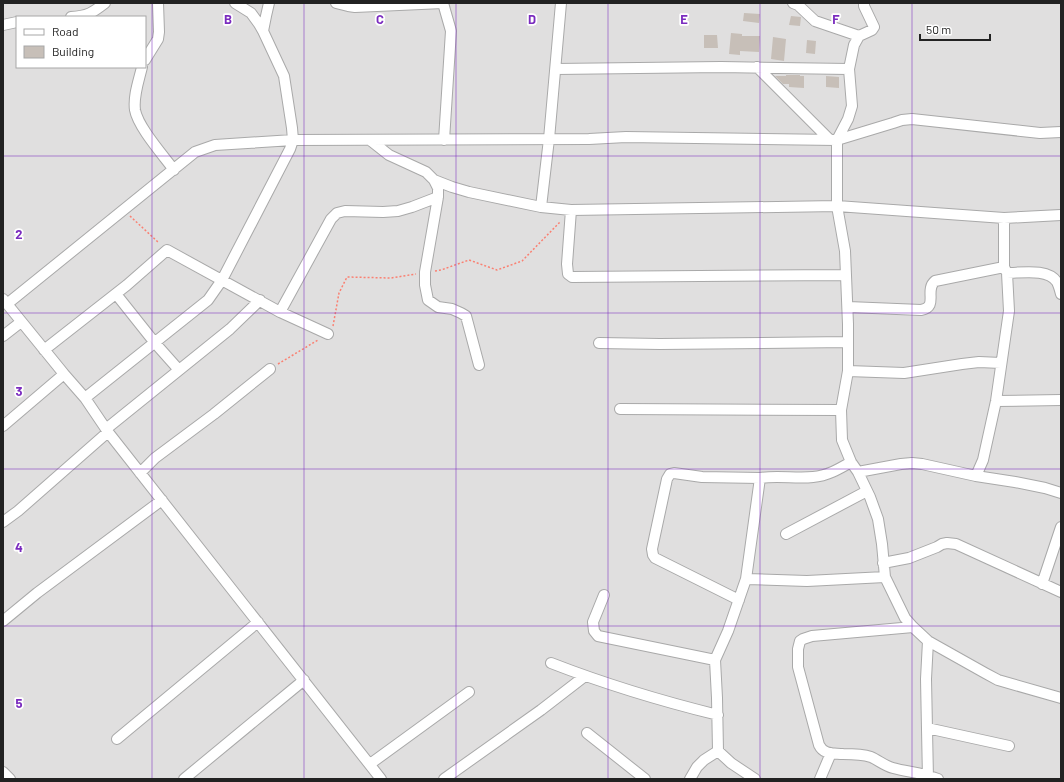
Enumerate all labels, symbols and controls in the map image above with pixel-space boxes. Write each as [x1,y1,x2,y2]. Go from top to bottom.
text: B [224,11,232,27]
text: C [376,11,384,27]
text: D [528,11,536,27]
text: E [680,11,688,27]
text: F [832,11,840,27]
legend [16,16,146,68]
scale bar [920,16,990,42]
text: 50 m [926,22,951,36]
text: Road [52,24,79,38]
text: Building [52,44,94,58]
text: 2 [15,226,23,242]
text: 3 [15,383,23,399]
text: 4 [15,539,23,555]
text: 5 [15,695,23,711]

